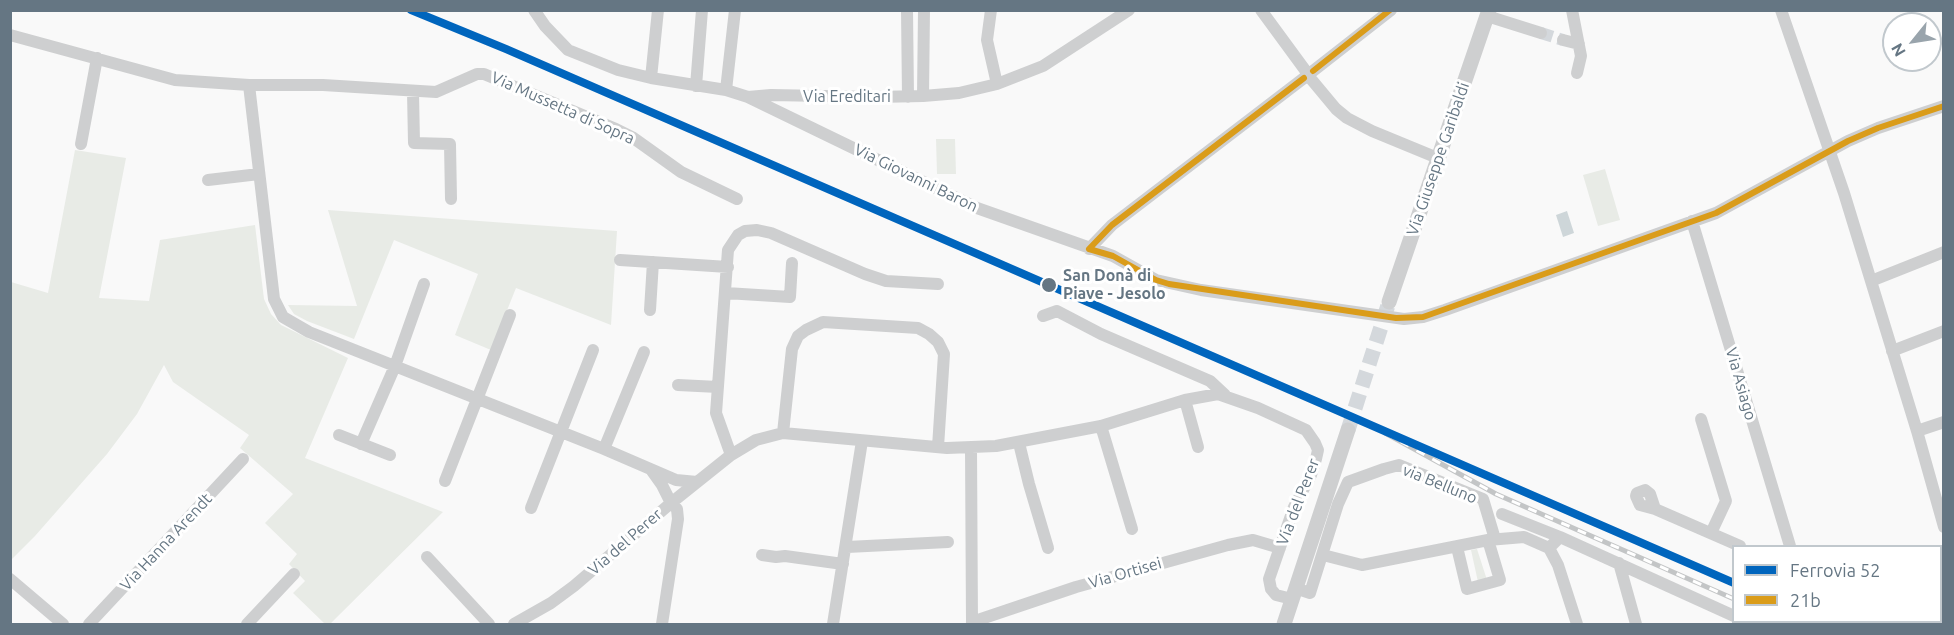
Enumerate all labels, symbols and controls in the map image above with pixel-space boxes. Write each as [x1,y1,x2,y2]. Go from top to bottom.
north arrow [1882,12,1942,72]
text: N [1887,40,1909,60]
street label: Via Mussetta di Sopra [488,68,638,148]
street label: Via Giuseppe Garibaldi [1403,80,1473,238]
street label: Via Ereditari [803,87,891,107]
street label: Via Giovanni Baron [851,140,981,216]
place label: San Donà di Piave - Jesolo [1063,266,1166,304]
marker: San Donà di Piave - Jesolo [1040,276,1058,294]
street label: Via Asiago [1721,345,1761,423]
street label: Via del Perer [1273,456,1323,548]
street label: via Belluno [1400,460,1480,508]
street label: Via Hanna Arendt [116,489,216,595]
street label: Via del Perer [584,505,666,579]
legend [1732,545,1942,623]
street label: Via Ortisei [1086,553,1164,593]
text: Ferrovia 52 [1790,560,1880,580]
text: 21b [1790,590,1821,610]

